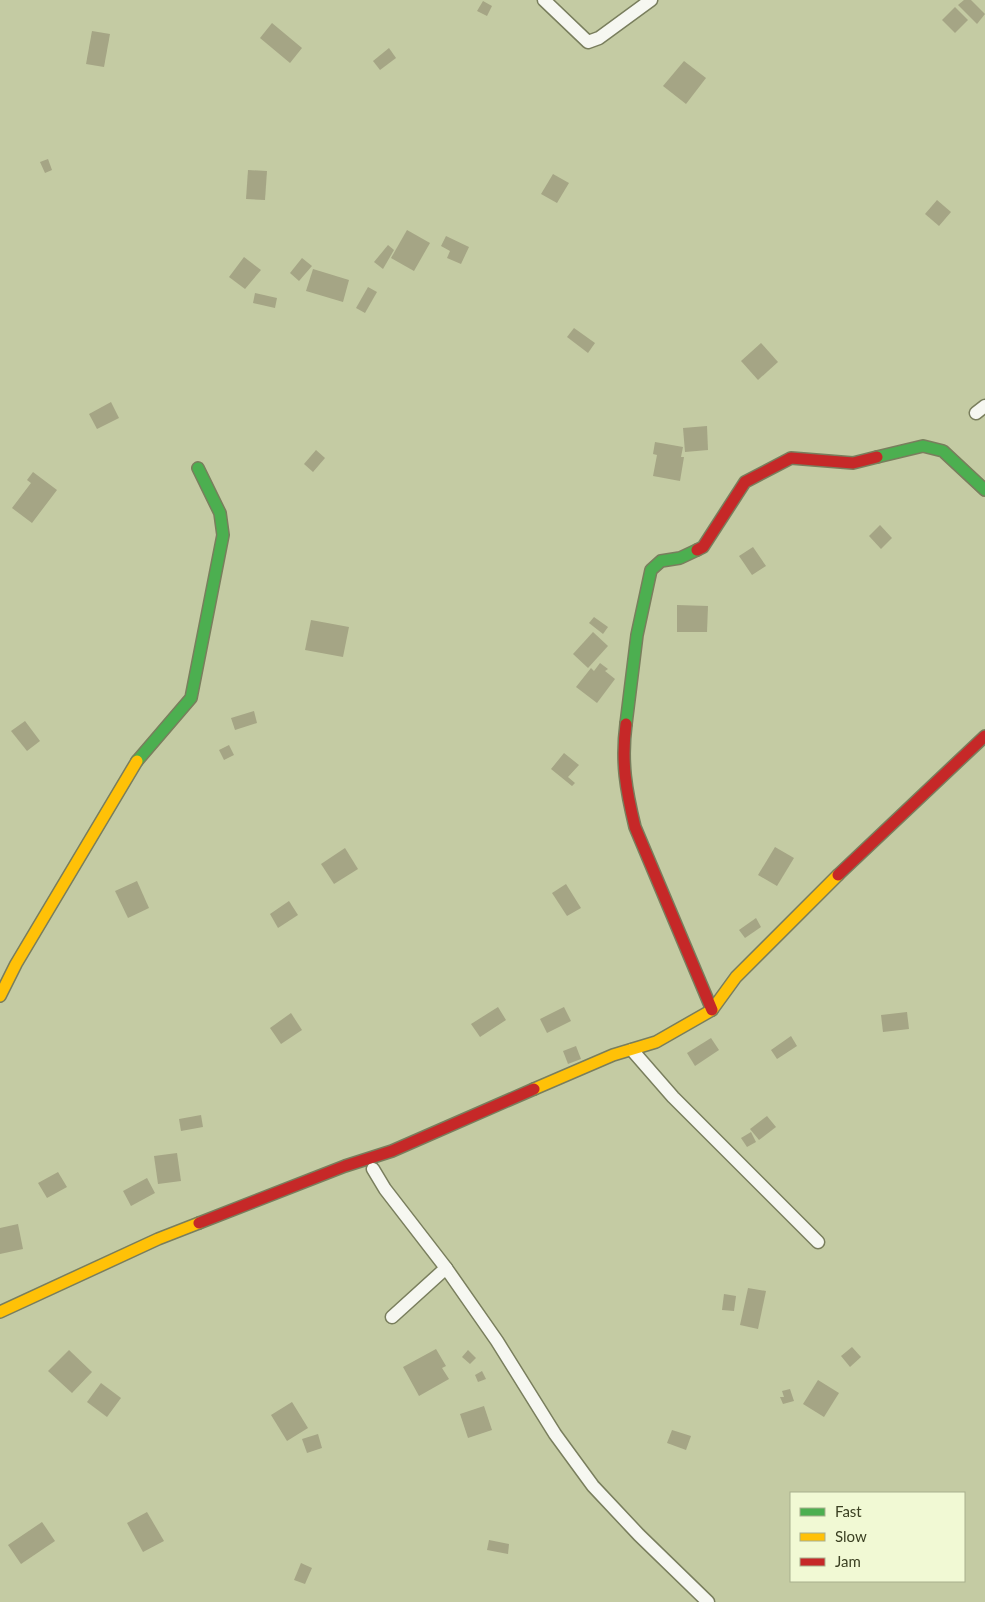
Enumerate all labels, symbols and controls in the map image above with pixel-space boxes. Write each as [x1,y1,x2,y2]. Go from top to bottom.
legend [790,1492,965,1582]
text: Fast [835,1502,862,1520]
text: Slow [835,1527,867,1545]
text: Jam [835,1552,861,1570]

